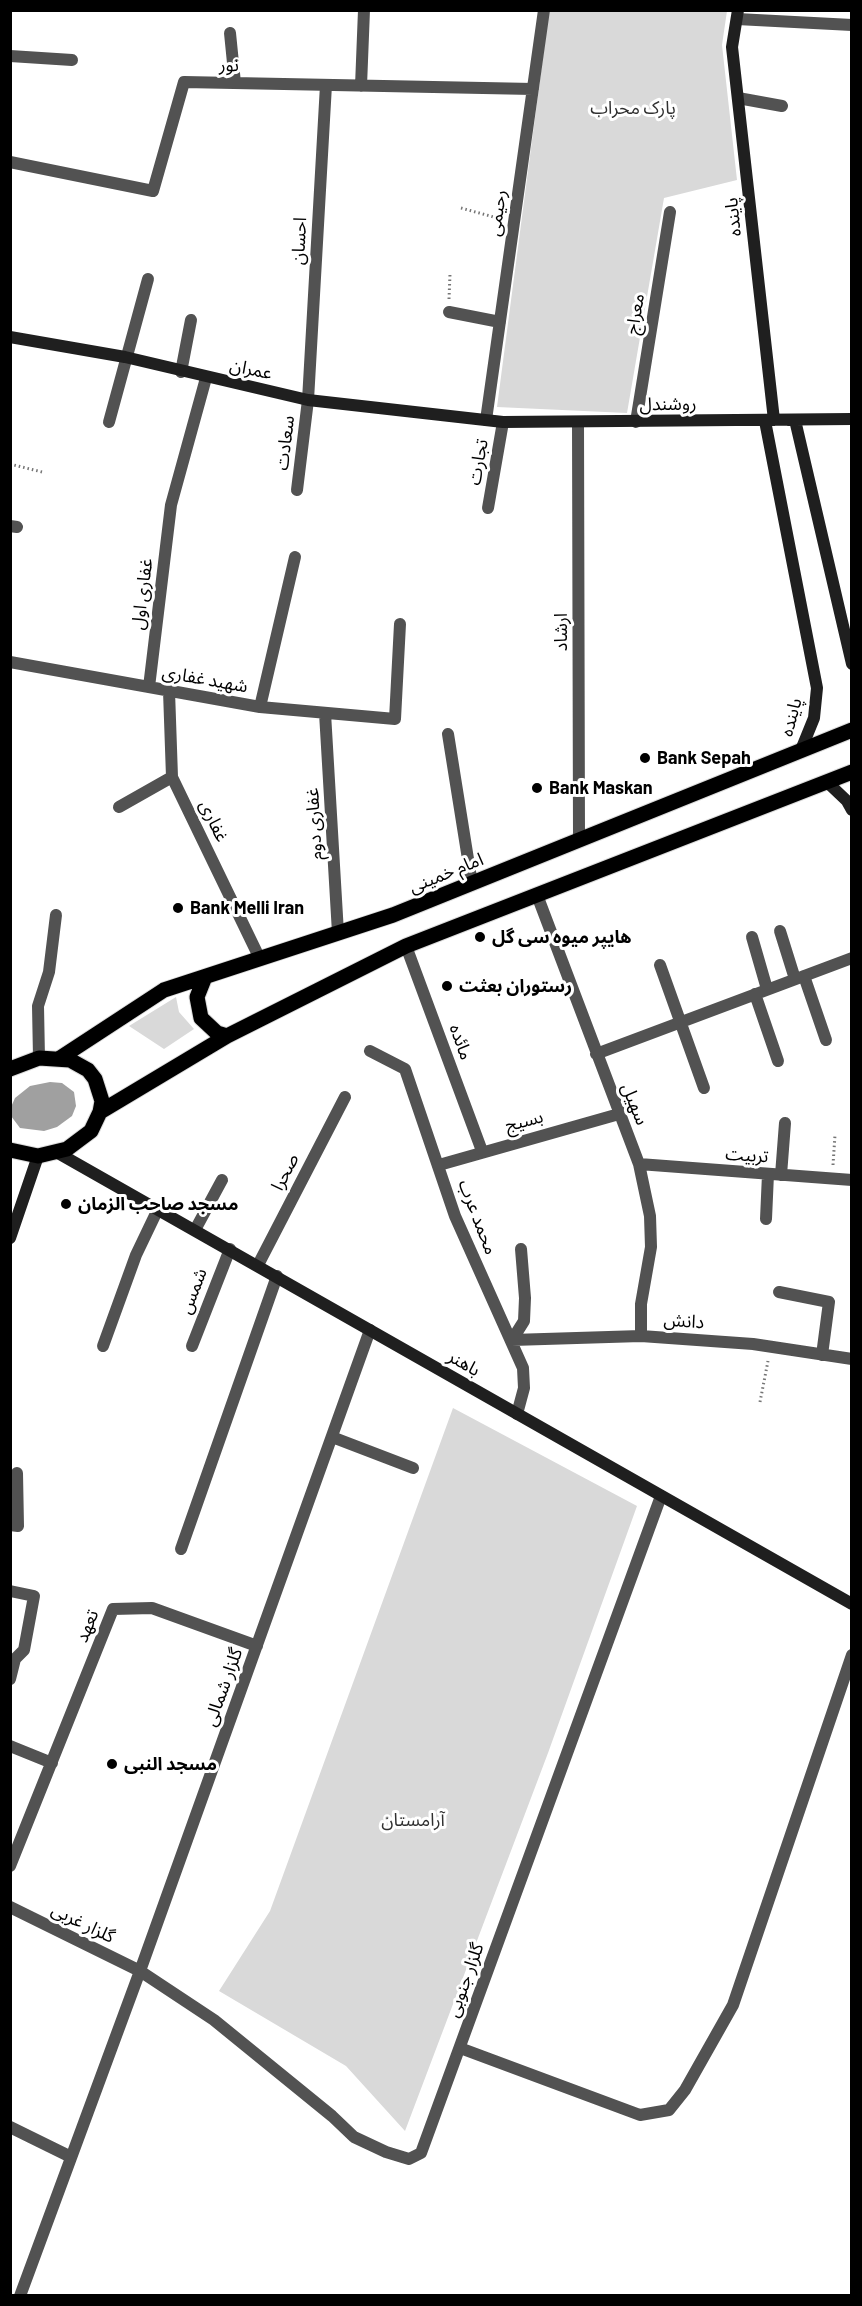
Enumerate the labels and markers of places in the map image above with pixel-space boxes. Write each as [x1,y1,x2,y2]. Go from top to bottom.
place label: Bank Sepah [657,747,751,769]
marker: Bank Sepah [638,751,652,765]
place label: Bank Maskan [549,777,653,799]
marker: Bank Maskan [530,781,544,795]
place label: Bank Melli Iran [190,897,304,919]
marker: Bank Melli Iran [171,901,185,915]
place label: هایپر میوه سی گل [492,926,632,948]
marker: هایپر میوه سی گل [473,930,487,944]
place label: رستوران بعثت [459,975,572,997]
marker: رستوران بعثت [440,979,454,993]
place label: مسجد صاحب الزمان [78,1193,238,1215]
marker: مسجد صاحب الزمان [59,1197,73,1211]
place label: مسجد النبی [124,1753,217,1775]
marker: مسجد النبی [105,1757,119,1771]

